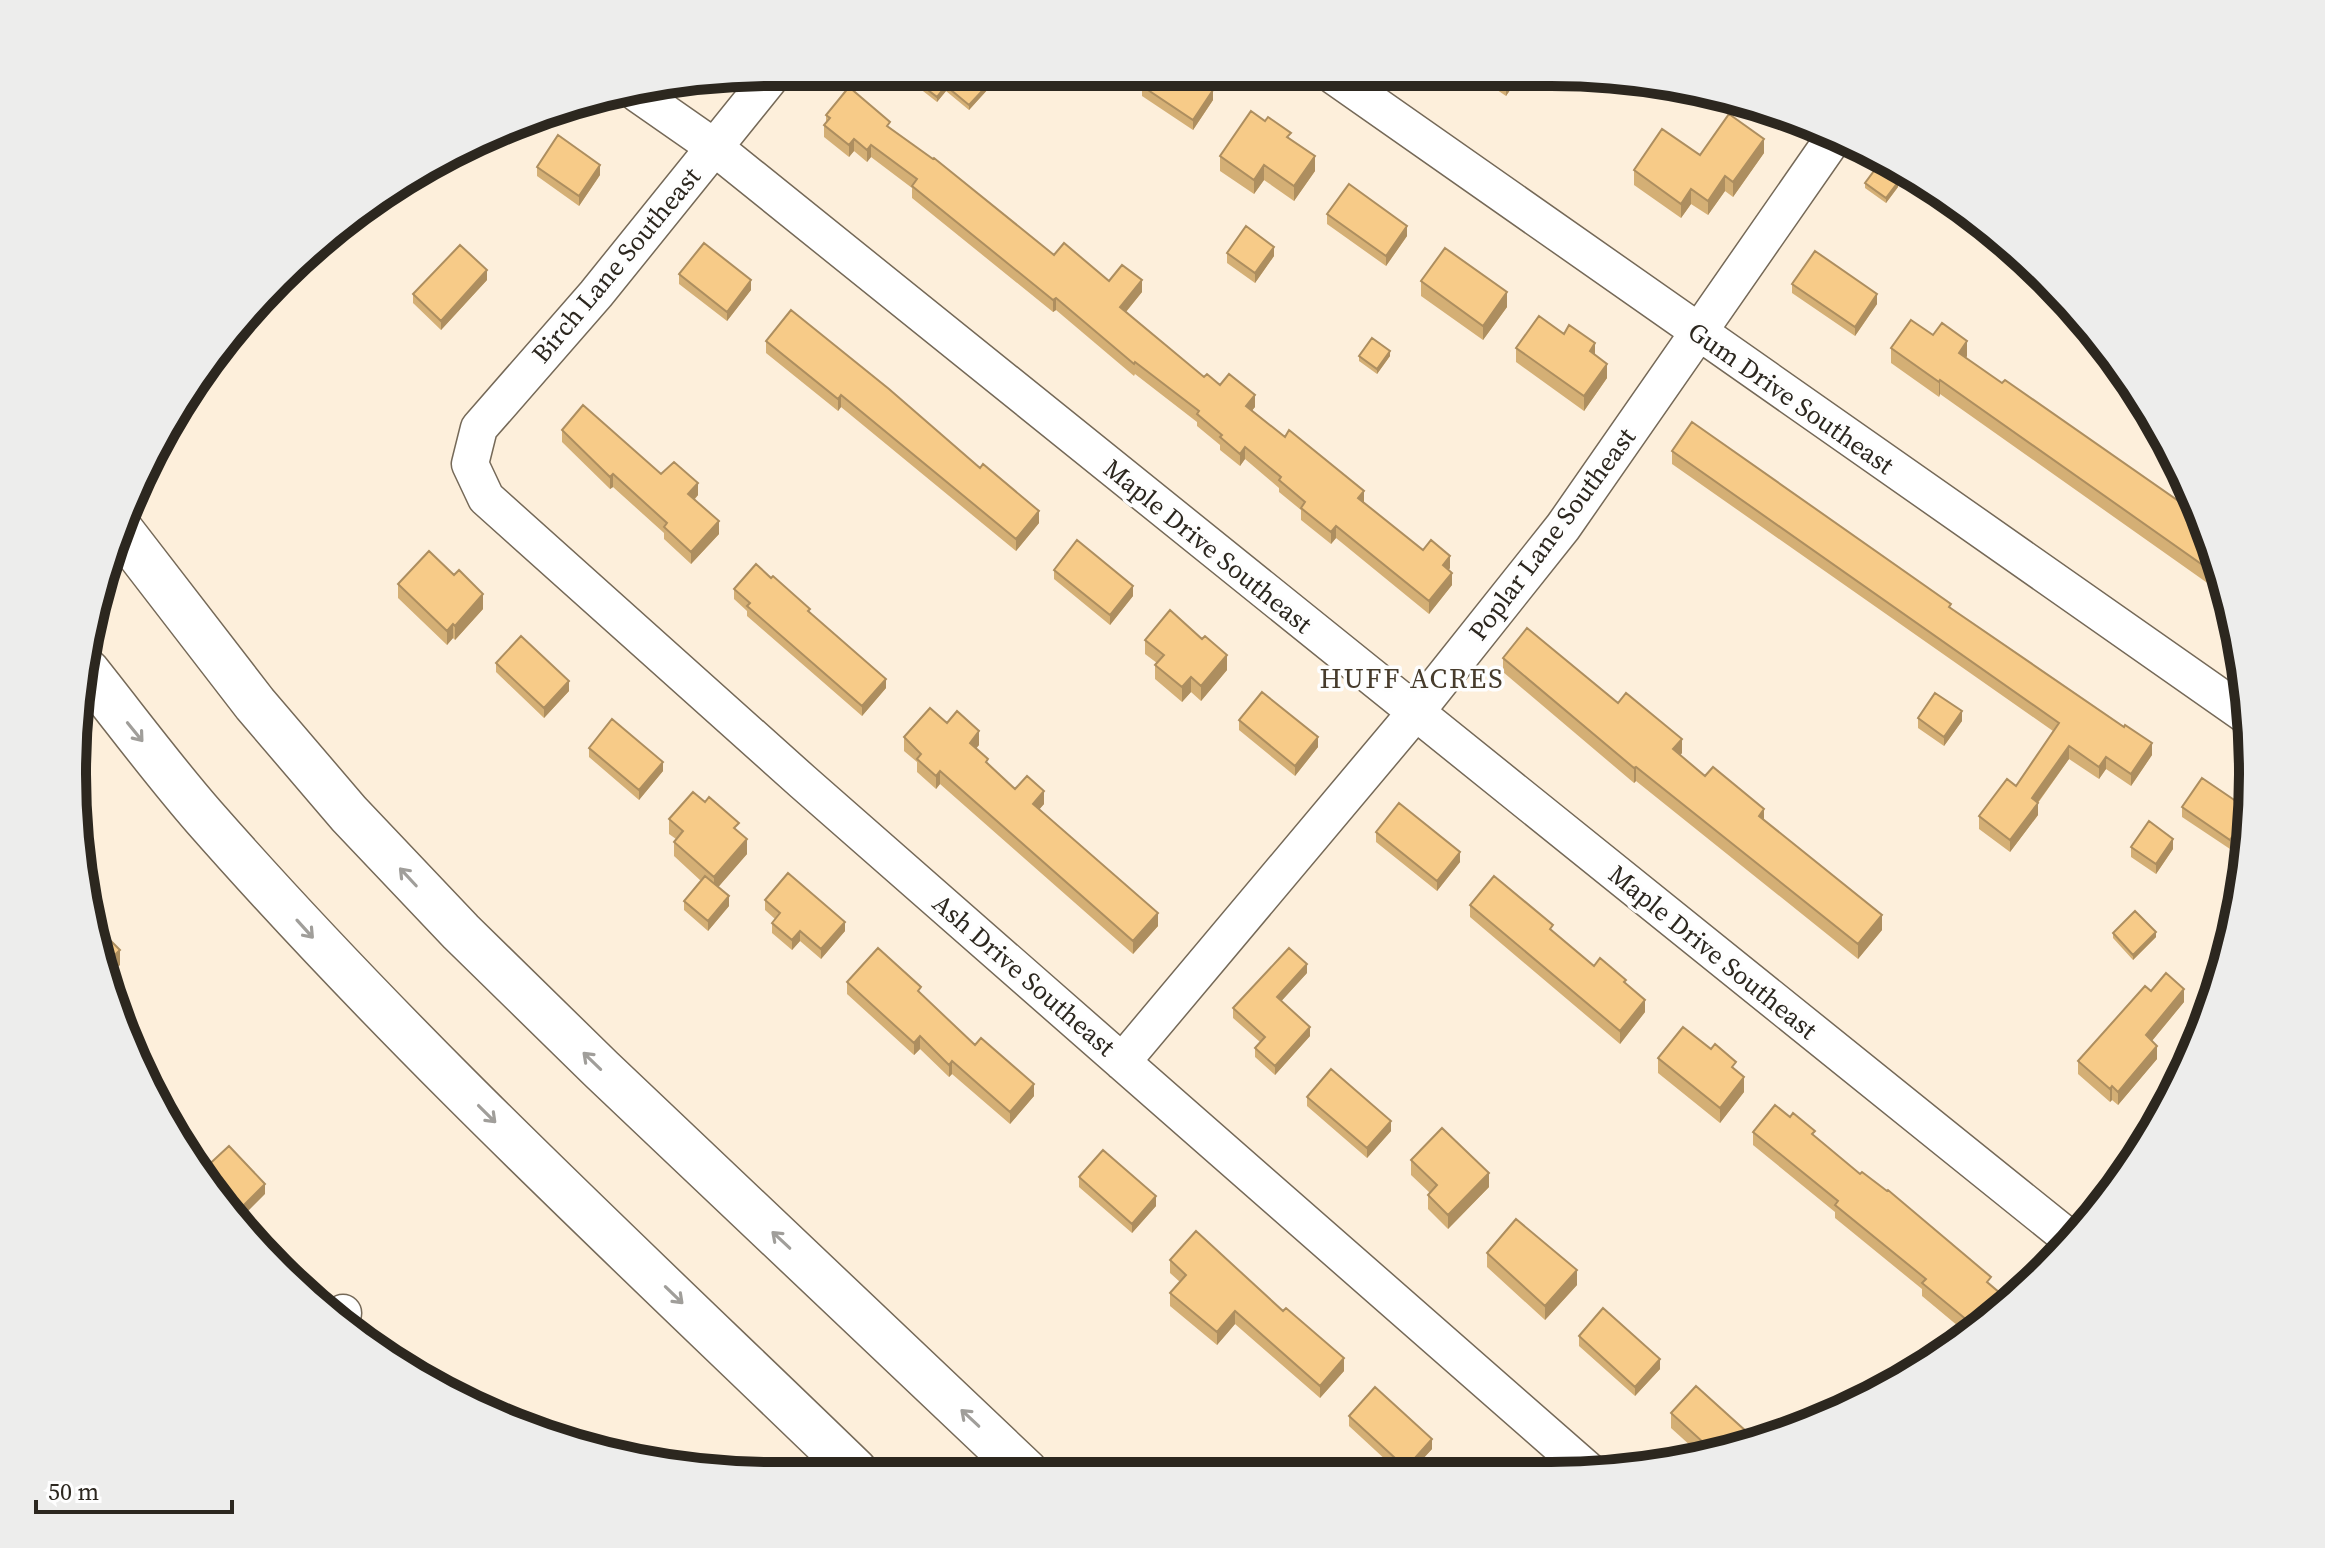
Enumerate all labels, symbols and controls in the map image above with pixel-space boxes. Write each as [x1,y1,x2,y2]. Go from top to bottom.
street label: Birch Lane Southeast [523,159,709,370]
street label: Gum Drive Southeast [1681,313,1902,483]
street label: Poplar Lane Southeast [1460,420,1644,648]
street label: Maple Drive Southeast [1096,451,1320,642]
district label: HUFF ACRES [1319,659,1505,697]
one-way arrow [127,721,144,742]
street label: Maple Drive Southeast [1601,857,1825,1048]
one-way arrow [399,867,418,887]
street label: Ash Drive Southeast [925,886,1123,1065]
one-way arrow [296,918,314,938]
one-way arrow [582,1051,602,1070]
one-way arrow [477,1104,496,1123]
one-way arrow [771,1231,791,1249]
one-way arrow [664,1286,684,1305]
one-way arrow [960,1410,980,1428]
scale bar [36,1464,232,1514]
text: 50 m [48,1475,99,1508]

